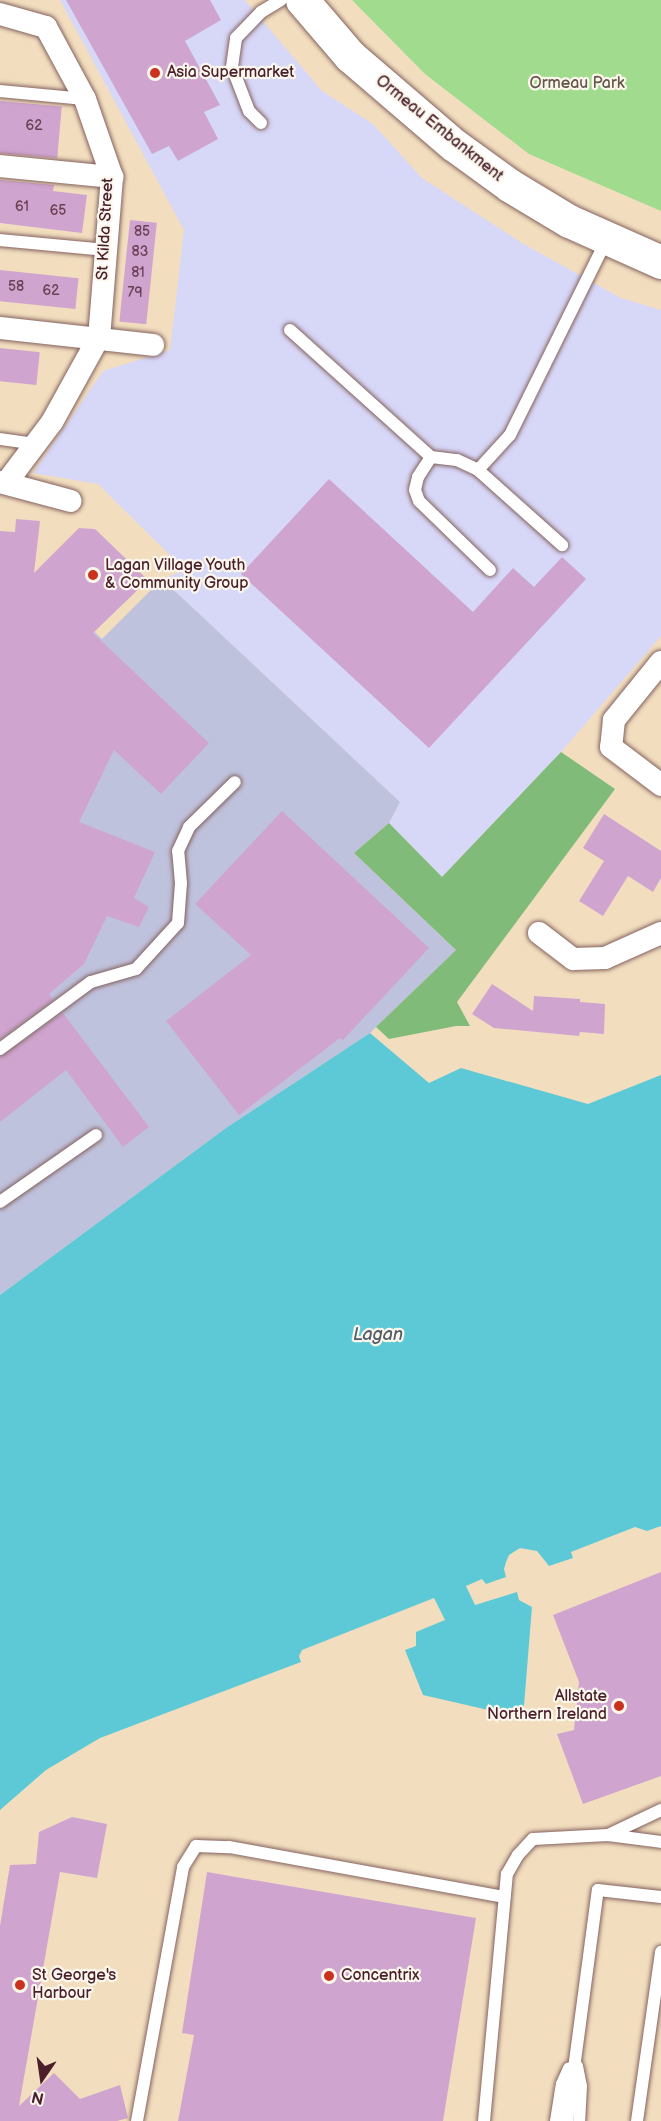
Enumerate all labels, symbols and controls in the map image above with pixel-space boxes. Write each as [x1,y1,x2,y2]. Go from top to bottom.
place label: Asia Supermarket [167,63,294,83]
marker: Asia Supermarket [148,66,162,80]
street label: Ormeau Embankment [371,72,507,186]
park label: Ormeau Park [529,74,625,94]
house number: 62 [26,118,42,134]
street label: St Kilda Street [94,177,118,281]
house number: 61 [15,199,29,215]
house number: 65 [50,203,66,219]
house number: 85 [134,224,150,240]
house number: 83 [132,244,148,260]
house number: 81 [131,265,145,281]
house number: 58 [8,279,24,295]
house number: 62 [43,283,59,299]
house number: 79 [128,285,142,301]
place label: Lagan Village Youth & Community Group [105,556,249,594]
marker: Lagan Village Youth & Community Group [86,568,100,582]
water label: Lagan [353,1324,403,1346]
place label: Allstate Northern Ireland [487,1687,607,1725]
marker: Allstate Northern Ireland [612,1699,626,1713]
place label: St George's Harbour [32,1966,116,2004]
place label: Concentrix [341,1966,419,1986]
marker: Concentrix [322,1969,336,1983]
marker: St George's Harbour [13,1978,27,1992]
north arrow [12,2049,72,2109]
text: N [30,2086,46,2108]

